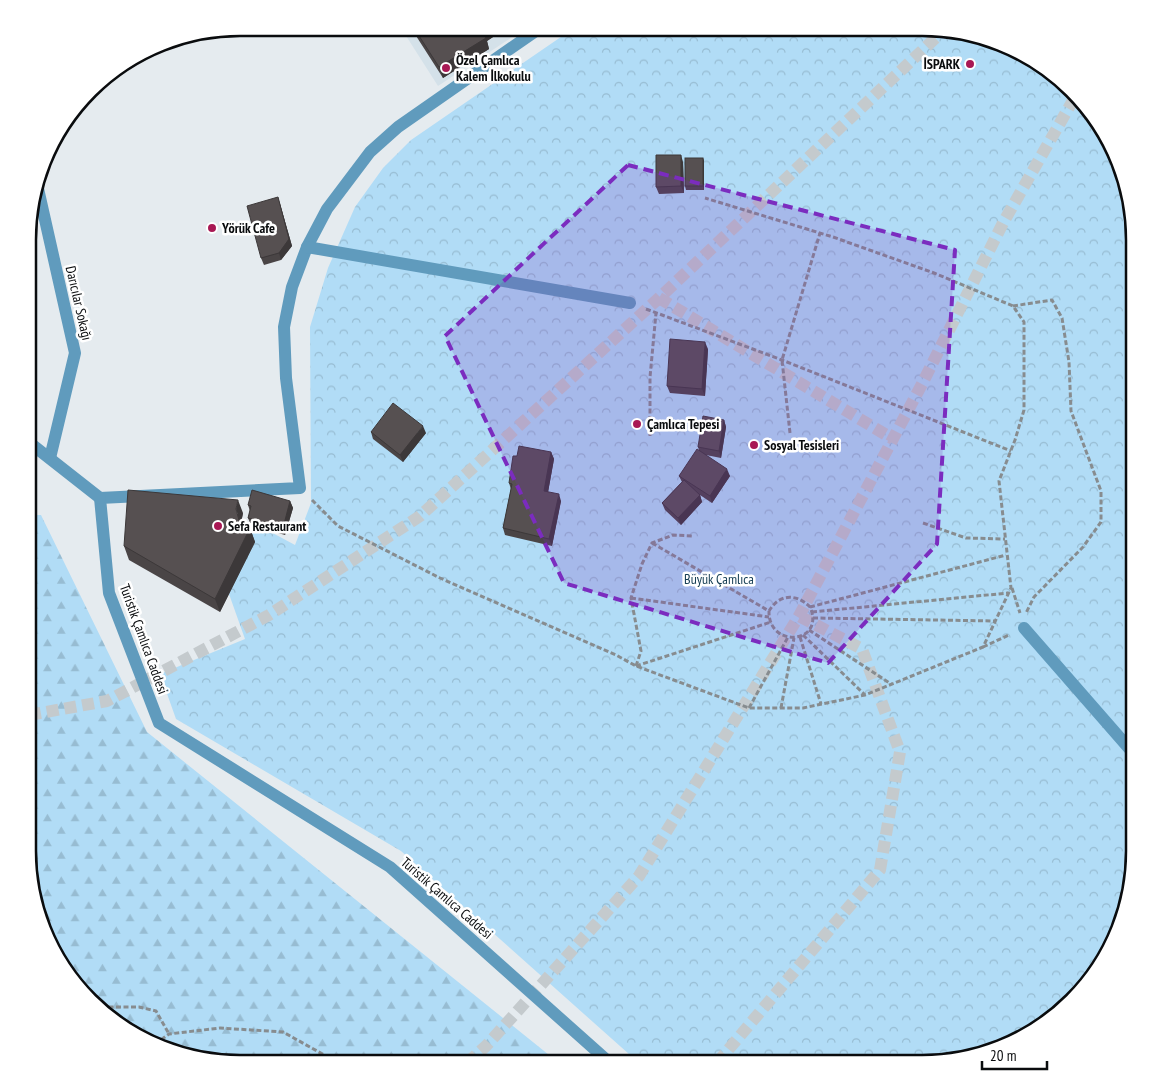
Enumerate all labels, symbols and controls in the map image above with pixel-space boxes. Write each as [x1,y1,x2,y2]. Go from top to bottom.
place label: Özel Çamlıca Kalem İlkokulu [456,51,531,85]
place label: İSPARK [923,55,961,73]
marker: İSPARK [964,58,976,70]
marker: Özel Çamlıca Kalem İlkokulu [440,62,452,74]
place label: Yörük Cafe [221,219,275,237]
marker: Yörük Cafe [206,222,218,234]
street label: Darıcılar Sokağı [62,264,96,342]
place label: Çamlıca Tepesi [647,415,720,433]
marker: Çamlıca Tepesi [631,418,643,430]
place label: Sosyal Tesisleri [764,436,839,454]
marker: Sosyal Tesisleri [748,439,760,451]
place label: Sefa Restaurant [228,517,306,535]
marker: Sefa Restaurant [212,520,224,532]
park label: Büyük Çamlıca [684,570,754,588]
street label: Turistik Çamlıca Caddesi [116,581,172,697]
street label: Turistik Çamlıca Caddesi [397,853,497,943]
scale bar [982,1038,1047,1070]
text: 20 m [990,1046,1016,1065]

